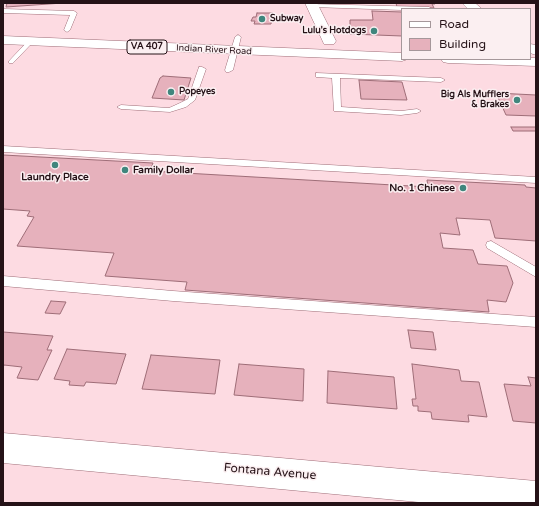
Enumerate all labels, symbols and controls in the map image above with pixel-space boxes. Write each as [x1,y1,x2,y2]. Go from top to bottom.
legend [401,8,531,60]
marker: Subway [257,14,267,24]
place label: Subway [270,14,303,24]
text: Road [439,17,469,31]
place label: Lulu's Hotdogs [302,26,366,36]
marker: Lulu's Hotdogs [369,26,379,36]
text: Building [439,37,486,51]
road number: VA 407 [127,40,167,54]
street label: Indian River Road [176,43,252,57]
marker: Popeyes [166,87,176,97]
place label: Popeyes [179,87,215,97]
place label: Big Als Mufflers & Brakes [441,90,509,111]
marker: Big Als Mufflers & Brakes [512,95,522,105]
marker: Laundry Place [50,160,60,170]
place label: Family Dollar [133,164,194,176]
marker: Family Dollar [120,165,130,175]
place label: Laundry Place [21,171,89,183]
place label: No. 1 Chinese [389,182,455,194]
marker: No. 1 Chinese [458,183,468,193]
street label: Fontana Avenue [223,461,317,483]

